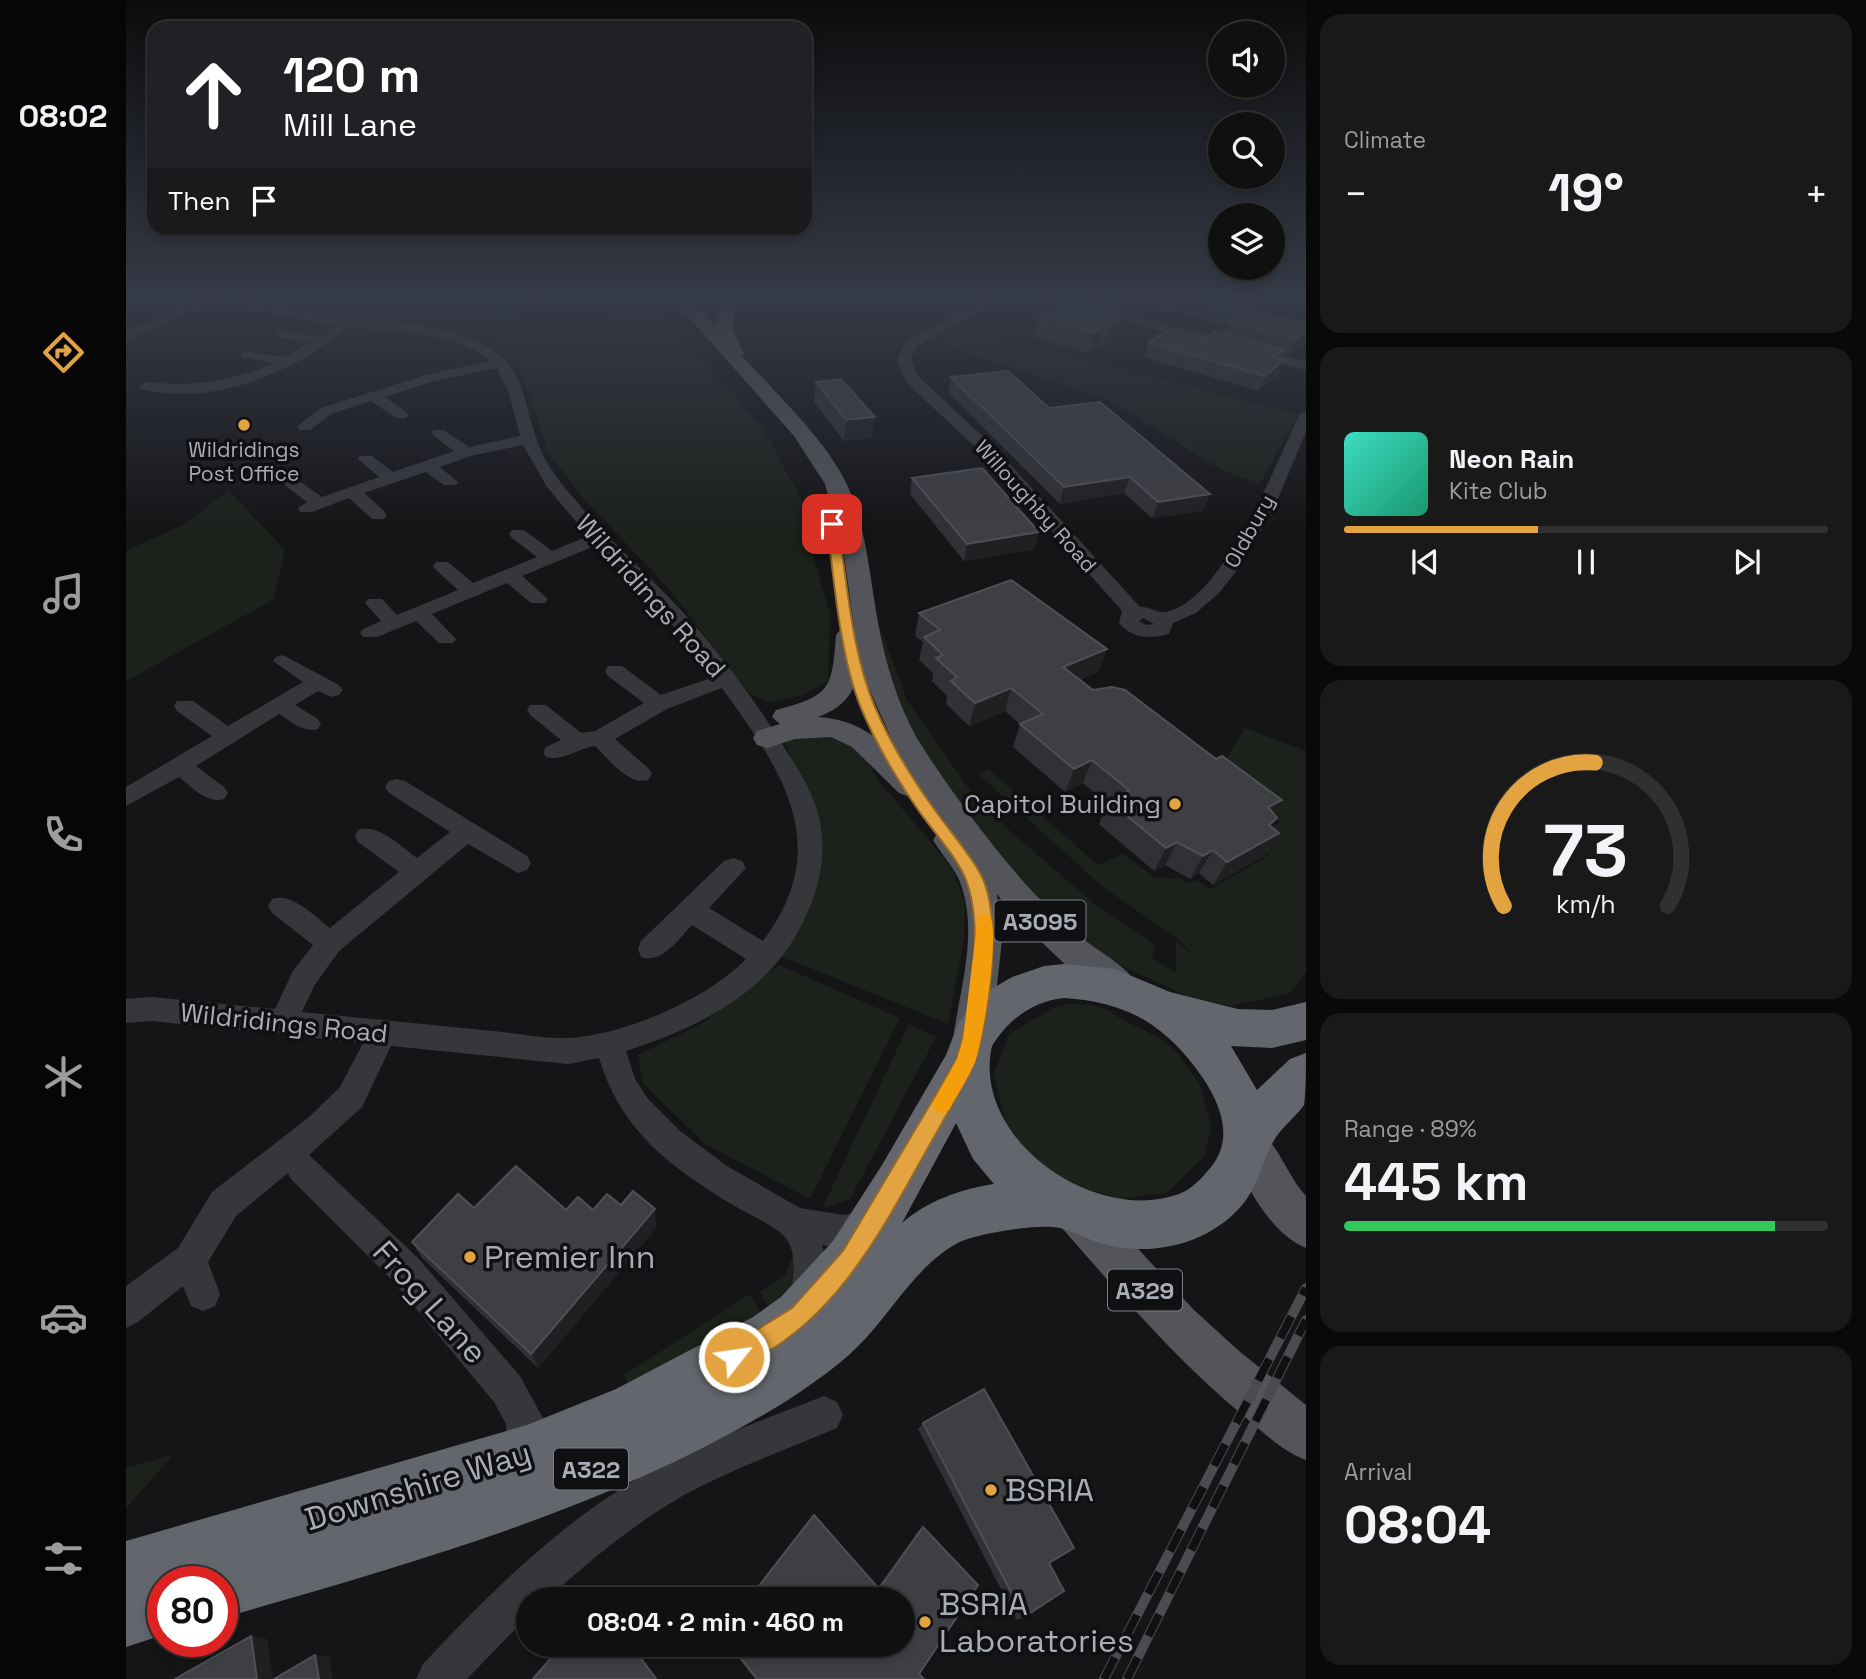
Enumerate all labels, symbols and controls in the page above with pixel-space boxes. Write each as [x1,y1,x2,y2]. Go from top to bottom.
map controls [1208,21,1285,280]
button: sound [1208,21,1285,98]
text: 120 m [283,44,420,106]
icon: ahead [168,49,259,140]
text: 08:02 [18,96,108,136]
text: Mill Lane [283,105,417,145]
button: search [1208,112,1285,189]
text: Climate [1344,125,1426,155]
text: 19° [1548,160,1624,226]
text: − [1344,170,1368,218]
text: + [1804,170,1828,218]
icon: arrive [245,182,283,220]
text: Then [168,184,231,218]
button: layers [1208,203,1285,280]
icon: directions [39,328,88,377]
marker: Wildridings Post Office [236,417,252,433]
street label: Willoughby Road [969,434,1103,578]
place label: Wildridings Post Office [188,436,300,487]
text: Neon Rain [1449,442,1574,476]
text: Kite Club [1449,476,1548,506]
street label: Oldbury [1218,490,1280,572]
pin [802,494,862,554]
icon: arrive [813,505,851,543]
street label: Wildridings Road [569,507,733,685]
icon: previous [1406,543,1444,581]
icon: pause [1567,543,1605,581]
icon: next [1728,543,1766,581]
icon: music [39,569,88,618]
place label: Capitol Building [964,787,1161,821]
marker: Capitol Building [1167,796,1183,812]
text: 73 [1544,804,1628,897]
icon: phone [39,810,88,859]
text: km/h [1556,887,1616,919]
road number: A3095 [995,901,1086,942]
street label: Wildridings Road [179,995,389,1051]
icon: climate [39,1052,88,1101]
text: Range · 89% [1344,1114,1477,1144]
text: 445 km [1344,1149,1528,1215]
street label: Frog Lane [364,1232,496,1372]
place label: Premier Inn [484,1237,655,1277]
marker: Premier Inn [462,1249,478,1265]
road number: A329 [1108,1270,1182,1310]
icon: car [39,1293,88,1342]
position arrow [697,1320,771,1394]
street label: Downshire Way [300,1433,536,1539]
road number: A322 [554,1448,628,1490]
text: Arrival [1344,1457,1412,1487]
place label: BSRIA [1005,1470,1094,1510]
marker: BSRIA [983,1482,999,1498]
text: 08:04 [1344,1492,1491,1558]
icon: filters [39,1534,88,1583]
speed limit sign: 80 [147,1566,238,1657]
place label: BSRIA Laboratories [939,1584,1134,1661]
text: 08:04 · 2 min · 460 m [587,1605,844,1639]
marker: BSRIA Laboratories [917,1614,933,1630]

